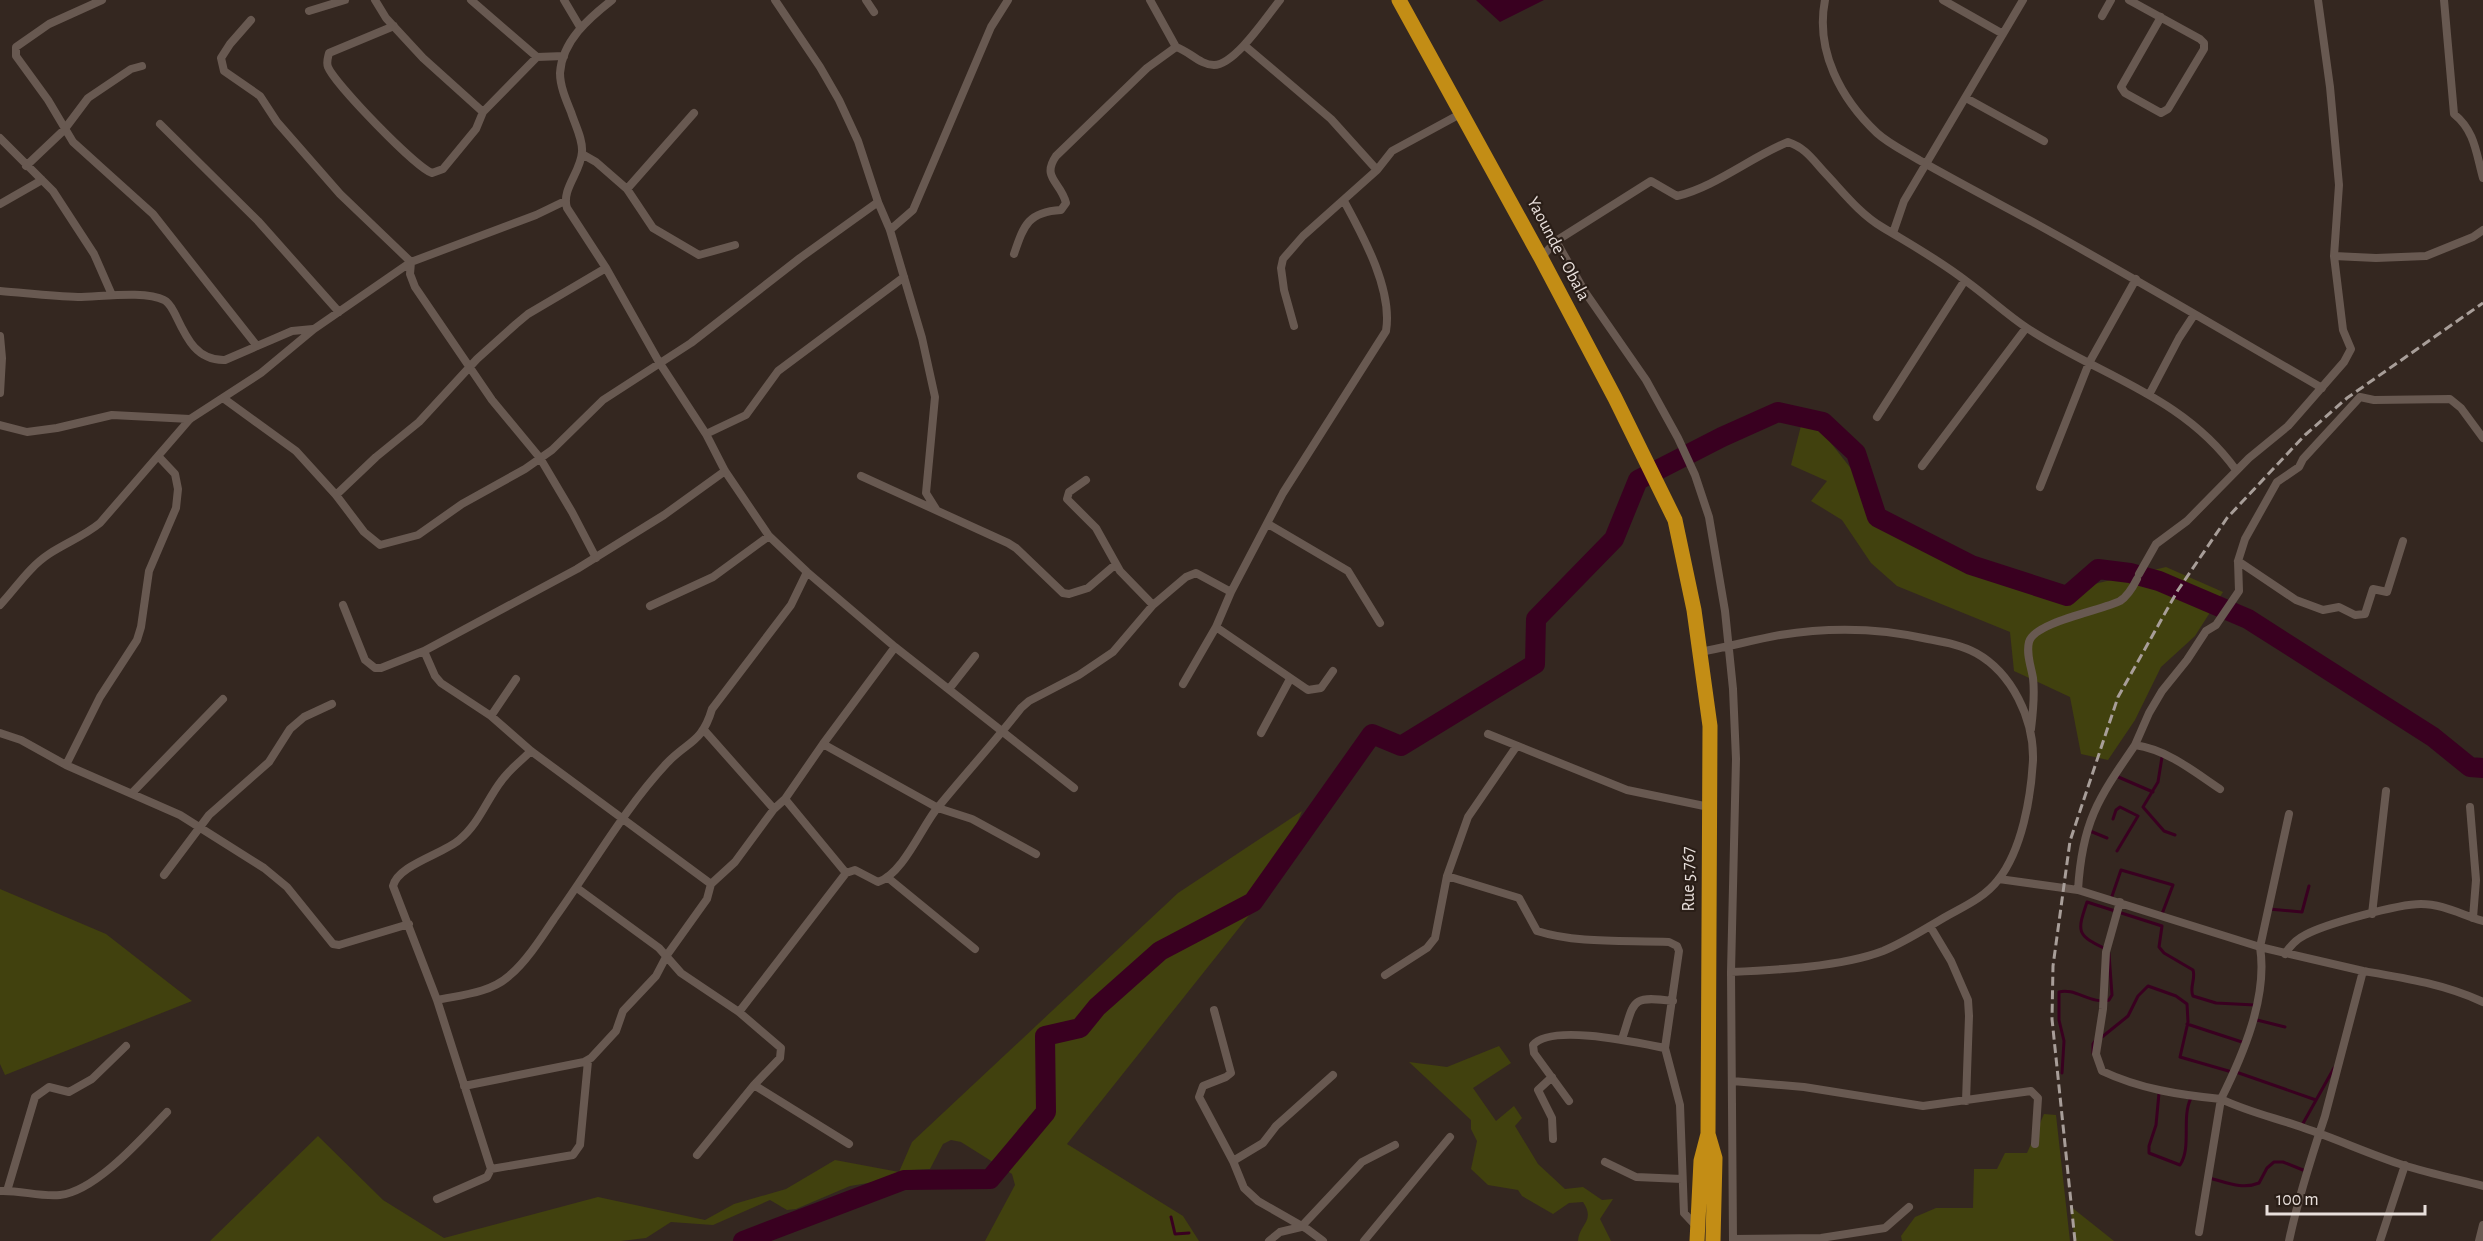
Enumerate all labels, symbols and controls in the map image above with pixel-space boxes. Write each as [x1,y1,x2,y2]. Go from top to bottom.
street label: Yaounde - Obala [1523,194,1593,304]
street label: Rue 5.767 [1680,846,1698,912]
scale bar [2267,1178,2424,1216]
text: 100 m [2276,1191,2319,1209]

